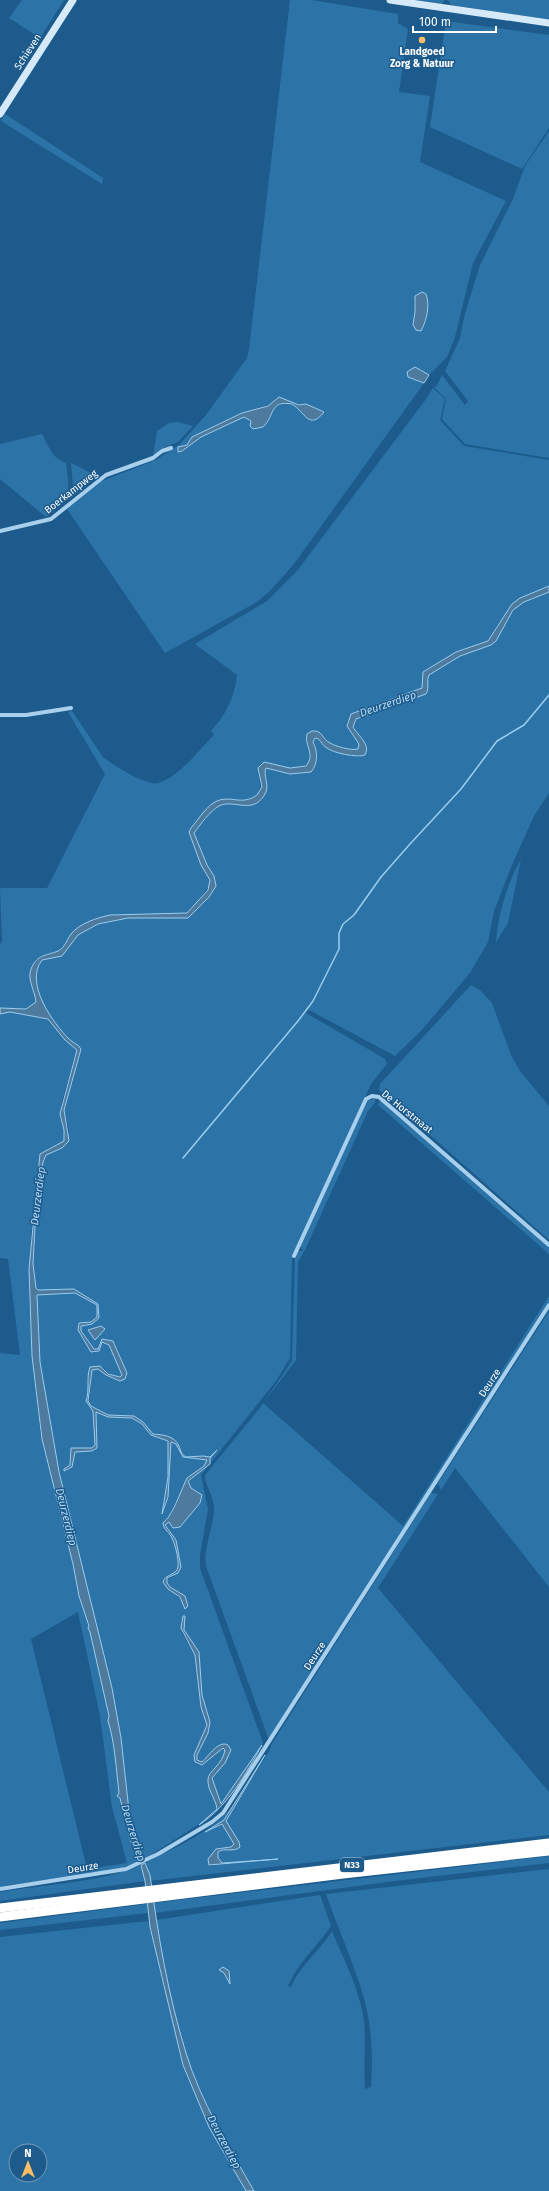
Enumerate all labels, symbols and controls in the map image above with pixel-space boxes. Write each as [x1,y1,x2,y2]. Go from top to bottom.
scale bar [413,8,496,34]
text: 100 m [419,15,451,29]
street label: Schieven [12,32,44,72]
marker: Landgoed Zorg & Natuur [417,35,427,45]
place label: Landgoed Zorg & Natuur [390,46,455,70]
street label: Boerkampweg [42,467,101,516]
water label: Deurzerdiep [358,688,418,720]
street label: De Horstmaat [379,1088,435,1136]
water label: Deurzerdiep [28,1166,48,1226]
street label: Deurze [476,1367,504,1399]
water label: Deurzerdiep [53,1487,79,1547]
street label: Deurze [301,1640,329,1672]
water label: Deurzerdiep [118,1803,148,1863]
road number: N33 [340,1858,364,1872]
street label: Deurze [67,1860,99,1876]
water label: Deurzerdiep [204,2113,244,2171]
north arrow [8,2143,48,2183]
text: N [24,2147,32,2160]

